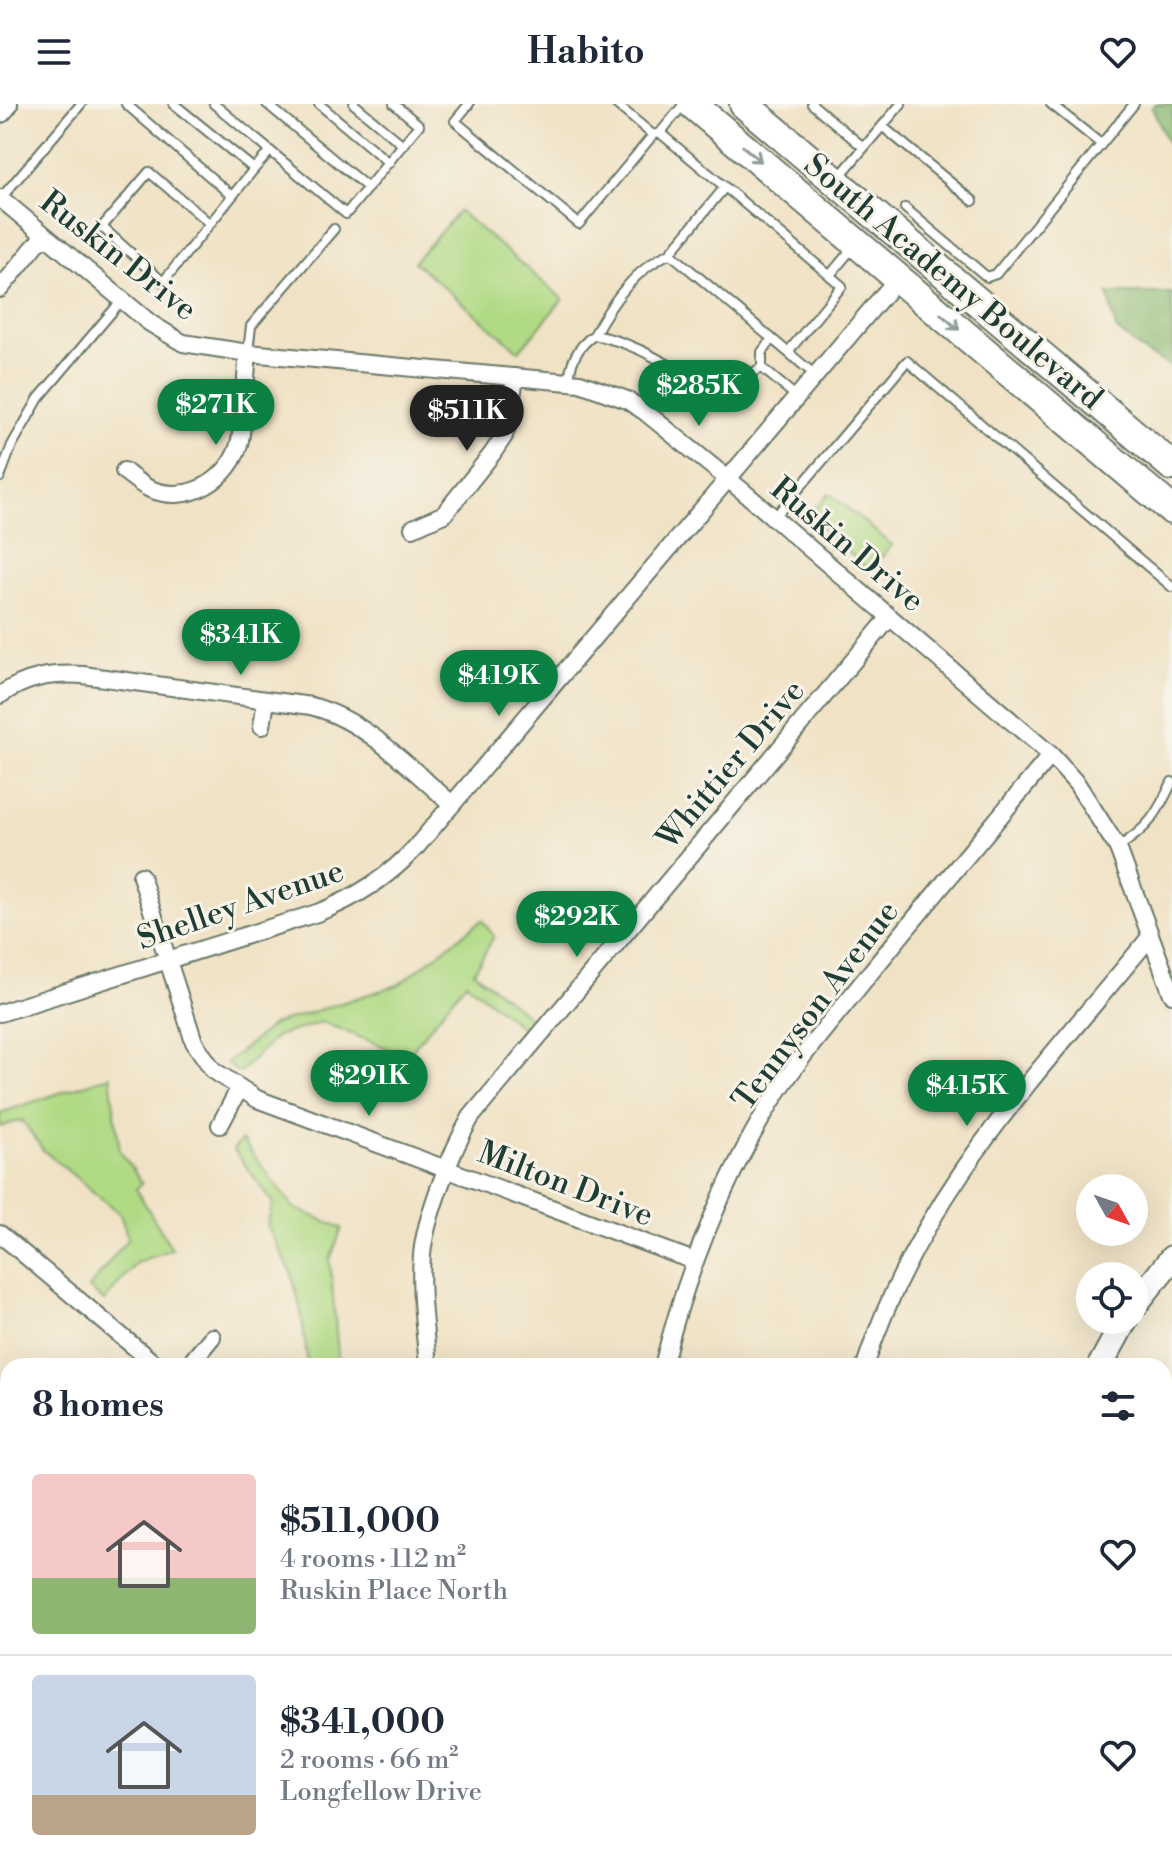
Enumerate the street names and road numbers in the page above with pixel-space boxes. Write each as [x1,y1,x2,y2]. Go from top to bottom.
street label: South Academy Boulevard [796,145,1111,418]
street label: Ruskin Drive [32,182,205,330]
street label: Ruskin Drive [762,469,933,621]
street label: Whittier Drive [647,672,813,859]
street label: Shelley Avenue [132,851,349,959]
street label: Tennyson Avenue [724,893,908,1118]
street label: Milton Drive [472,1132,659,1236]

